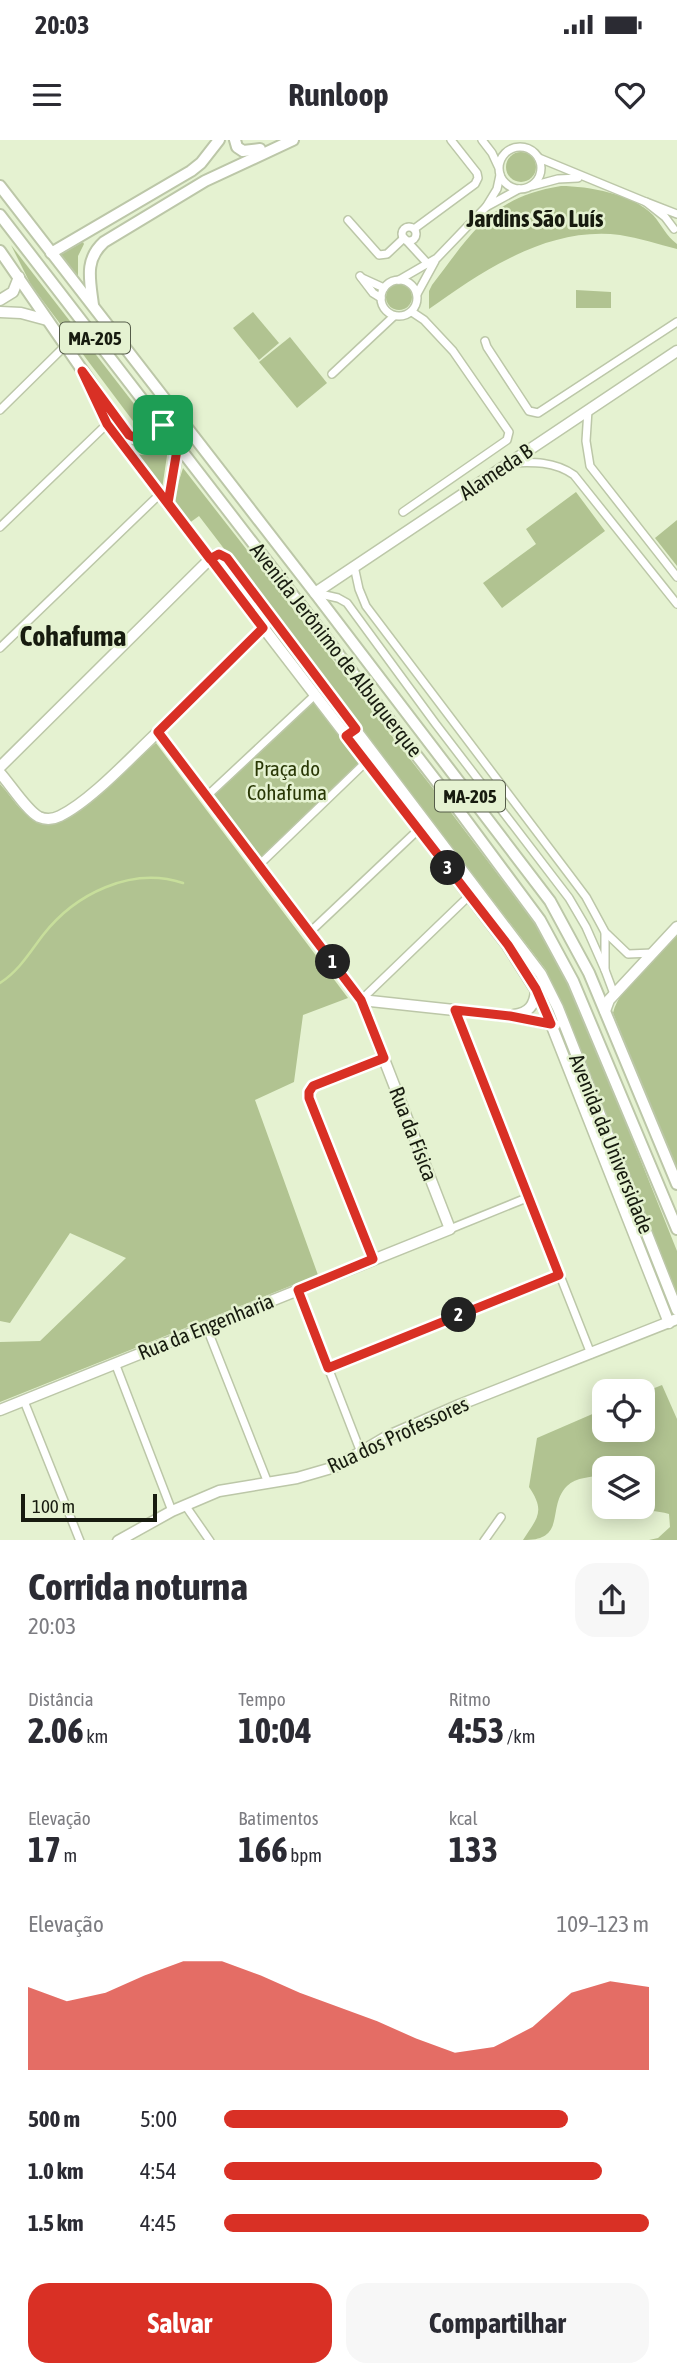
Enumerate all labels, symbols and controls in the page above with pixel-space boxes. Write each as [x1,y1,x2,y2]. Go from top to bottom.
text: 20:03 [35,10,90,40]
icon: menu [28,76,66,114]
text: Runloop [288,76,389,113]
icon: heart [611,76,649,114]
district label: Jardins São Luís [466,205,604,232]
road number: MA-205 [60,322,130,354]
pin [133,395,193,455]
icon: arrive [144,406,182,444]
street label: Alameda B [454,438,536,504]
street label: Avenida Jerônimo de Albuquerque [246,538,428,761]
district label: Cohafuma [20,620,126,652]
park label: Praça do Cohafuma [247,756,327,804]
road number: MA-205 [435,780,505,811]
pin: 3 [430,850,466,886]
text: 3 [443,856,452,878]
pin: 1 [316,944,350,980]
text: 1 [328,950,337,972]
street label: Avenida da Universidade [565,1050,659,1237]
street label: Rua da Física [385,1083,443,1184]
street label: Rua da Engenharia [134,1288,277,1364]
pin: 2 [442,1298,476,1332]
text: 2 [454,1303,463,1325]
map controls [592,1379,655,1519]
button: locate [592,1379,655,1442]
street label: Rua dos Professores [323,1391,472,1477]
button: layers [592,1456,655,1519]
scale bar [21,1492,158,1523]
text: 100 m [32,1495,75,1517]
button: share [575,1563,649,1637]
text: Corrida noturna [28,1565,248,1608]
text: 20:03 [28,1613,76,1639]
text: Distância [28,1688,93,1710]
text: Tempo [238,1688,286,1710]
text: Ritmo [449,1688,491,1710]
text: 2.06 [28,1710,84,1750]
text: 10:04 [238,1710,312,1750]
text: 4:53 [449,1710,504,1750]
text: km [84,1725,108,1747]
text: /km [504,1725,535,1747]
text: Elevação [28,1807,91,1829]
text: Batimentos [238,1807,318,1829]
text: kcal [449,1807,478,1829]
text: 17 [28,1829,61,1869]
text: 166 [238,1829,288,1869]
text: 133 [449,1829,498,1869]
text: m [61,1844,77,1866]
text: bpm [288,1844,322,1866]
text: Elevação [28,1911,104,1937]
text: 109–123 m [556,1911,649,1937]
text: 500 m [28,2106,80,2132]
text: 5:00 [140,2106,177,2132]
text: 1.0 km [28,2158,84,2184]
text: 4:54 [140,2158,177,2184]
text: 1.5 km [28,2210,84,2236]
text: 4:45 [140,2210,177,2236]
button: Salvar [28,2283,332,2363]
button: Compartilhar [346,2283,649,2363]

